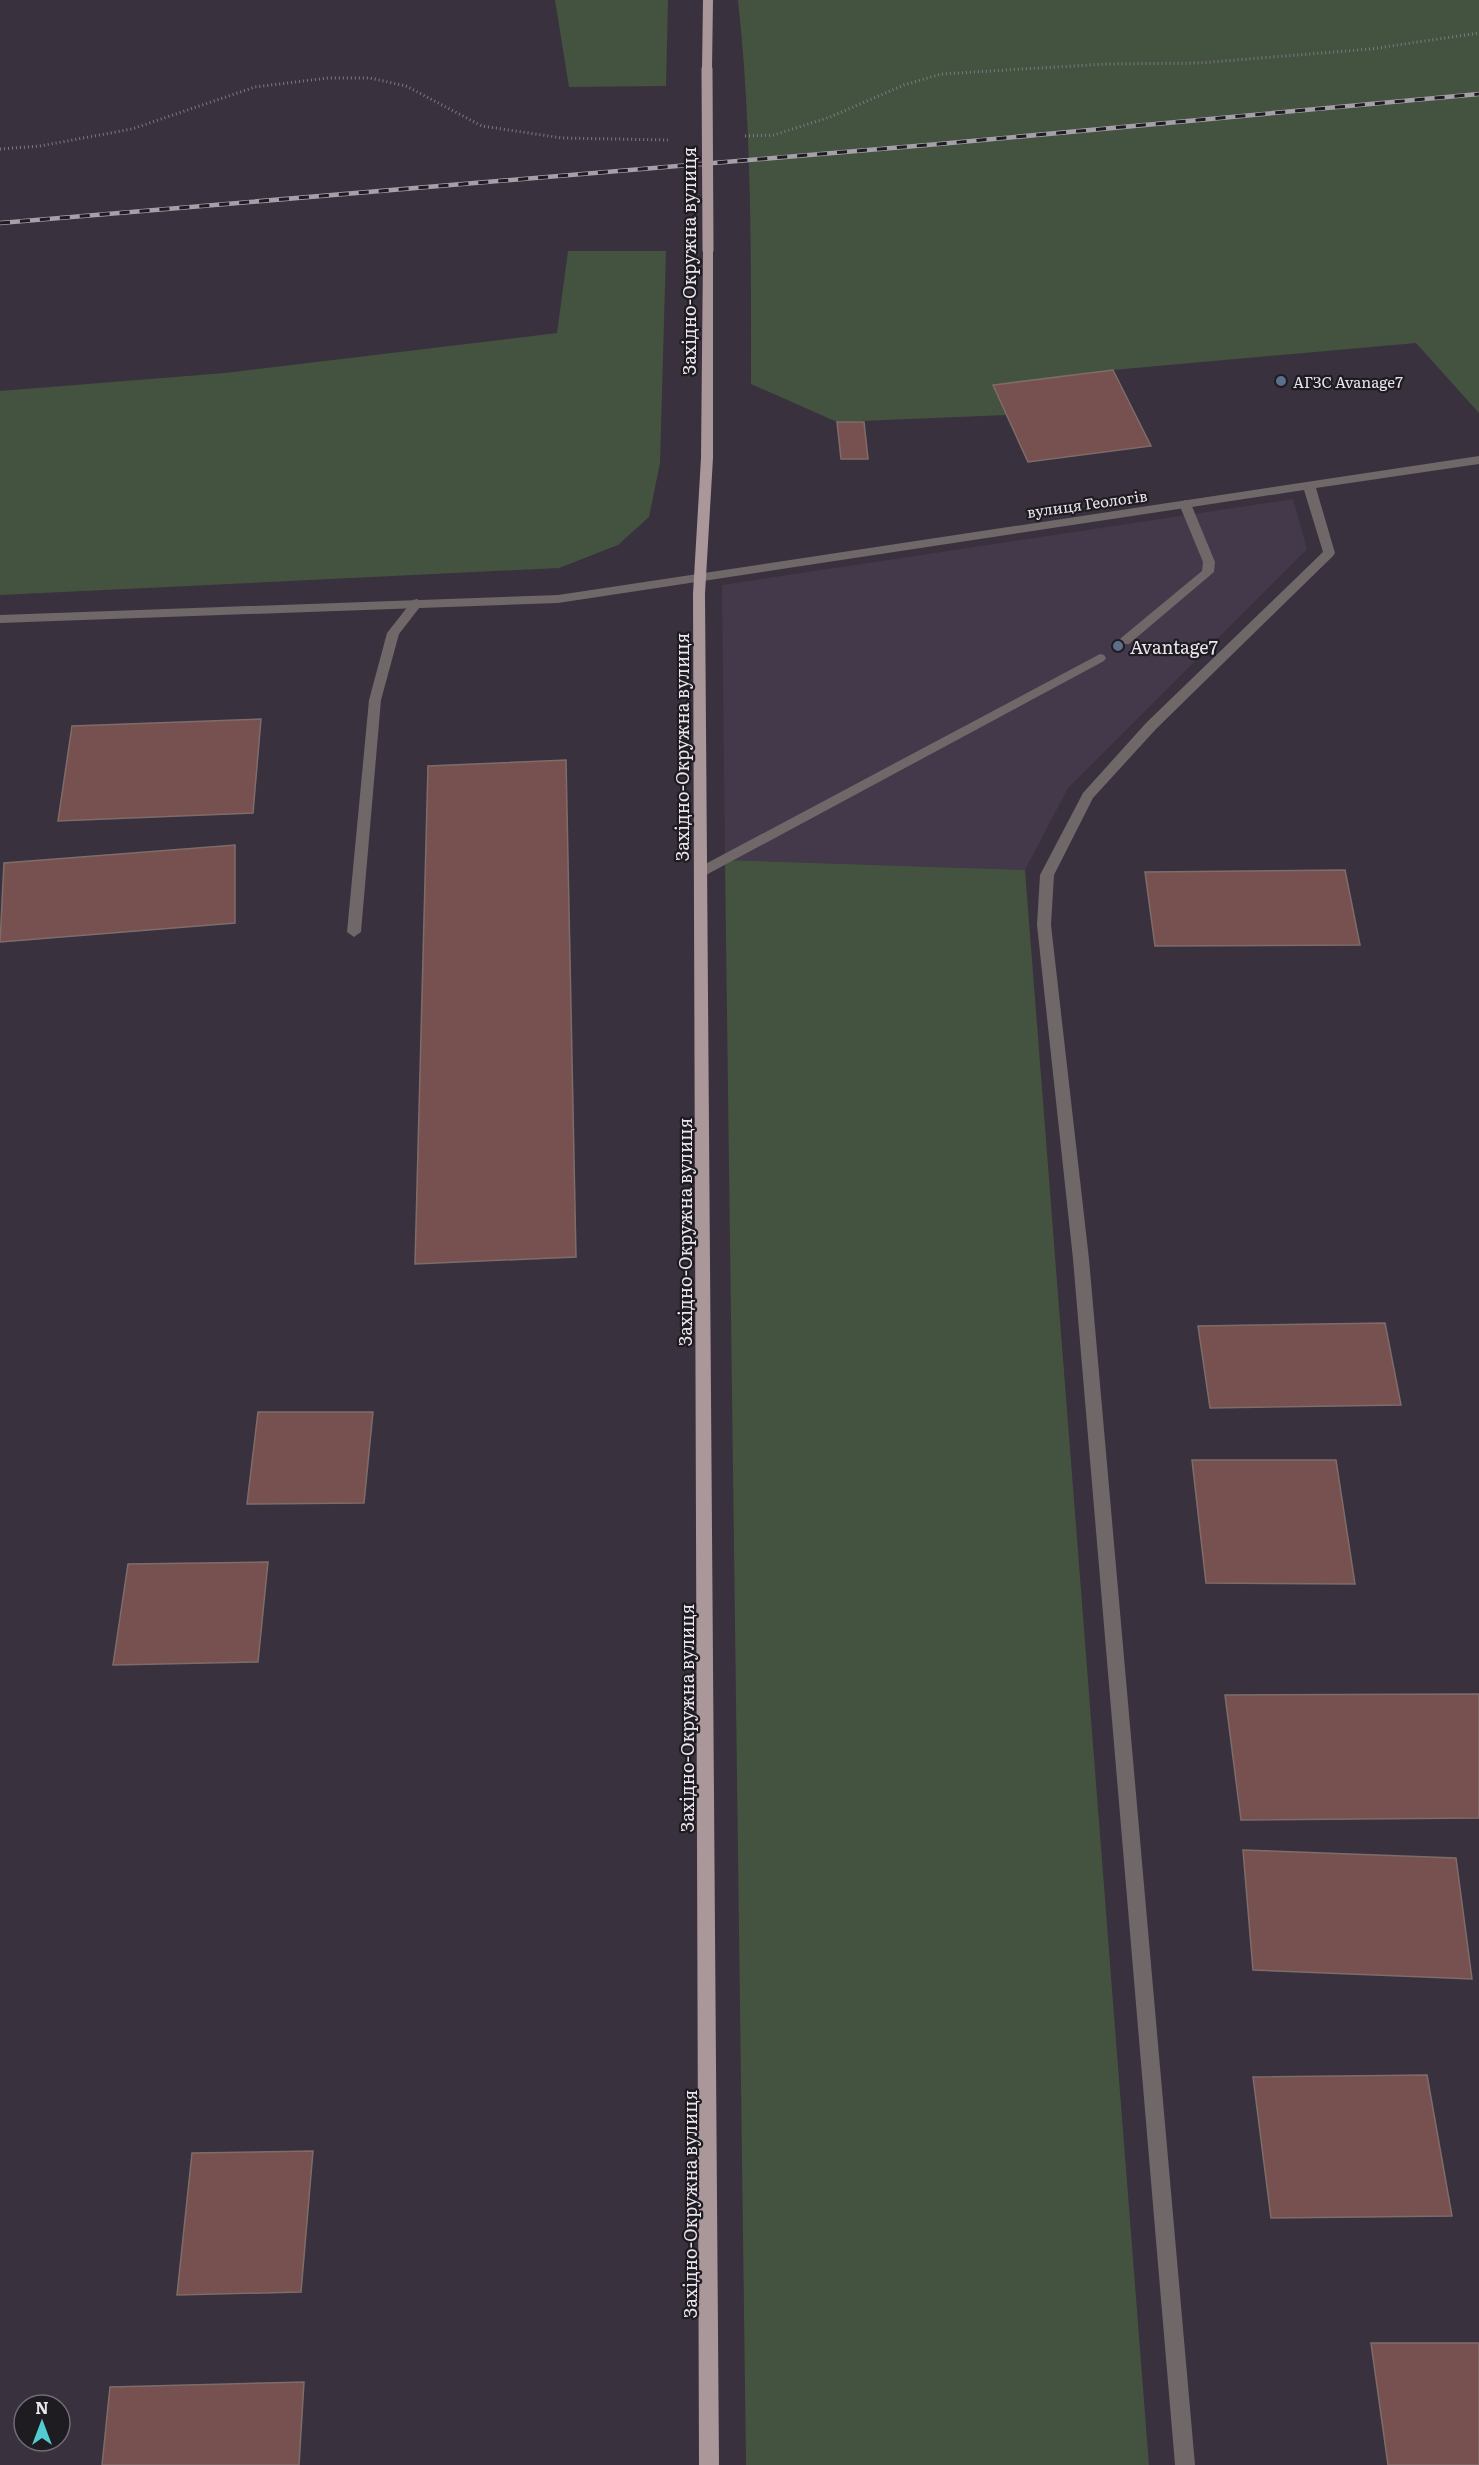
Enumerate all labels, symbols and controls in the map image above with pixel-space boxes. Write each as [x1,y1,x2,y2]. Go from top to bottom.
street label: Західно-Окружна вулиця [675,147,702,375]
place label: АГЗС Avanage7 [1293,370,1403,393]
marker: АГЗС Avanage7 [1274,374,1288,388]
street label: вулиця Геологів [1025,483,1149,523]
street label: Західно-Окружна вулиця [668,633,695,861]
place label: Avantage7 [1130,633,1218,660]
marker: Avantage7 [1111,639,1125,653]
street label: Західно-Окружна вулиця [671,1118,698,1346]
street label: Західно-Окружна вулиця [673,1604,700,1832]
street label: Західно-Окружна вулиця [676,2090,703,2318]
north arrow [12,2393,72,2453]
text: N [35,2395,49,2419]

